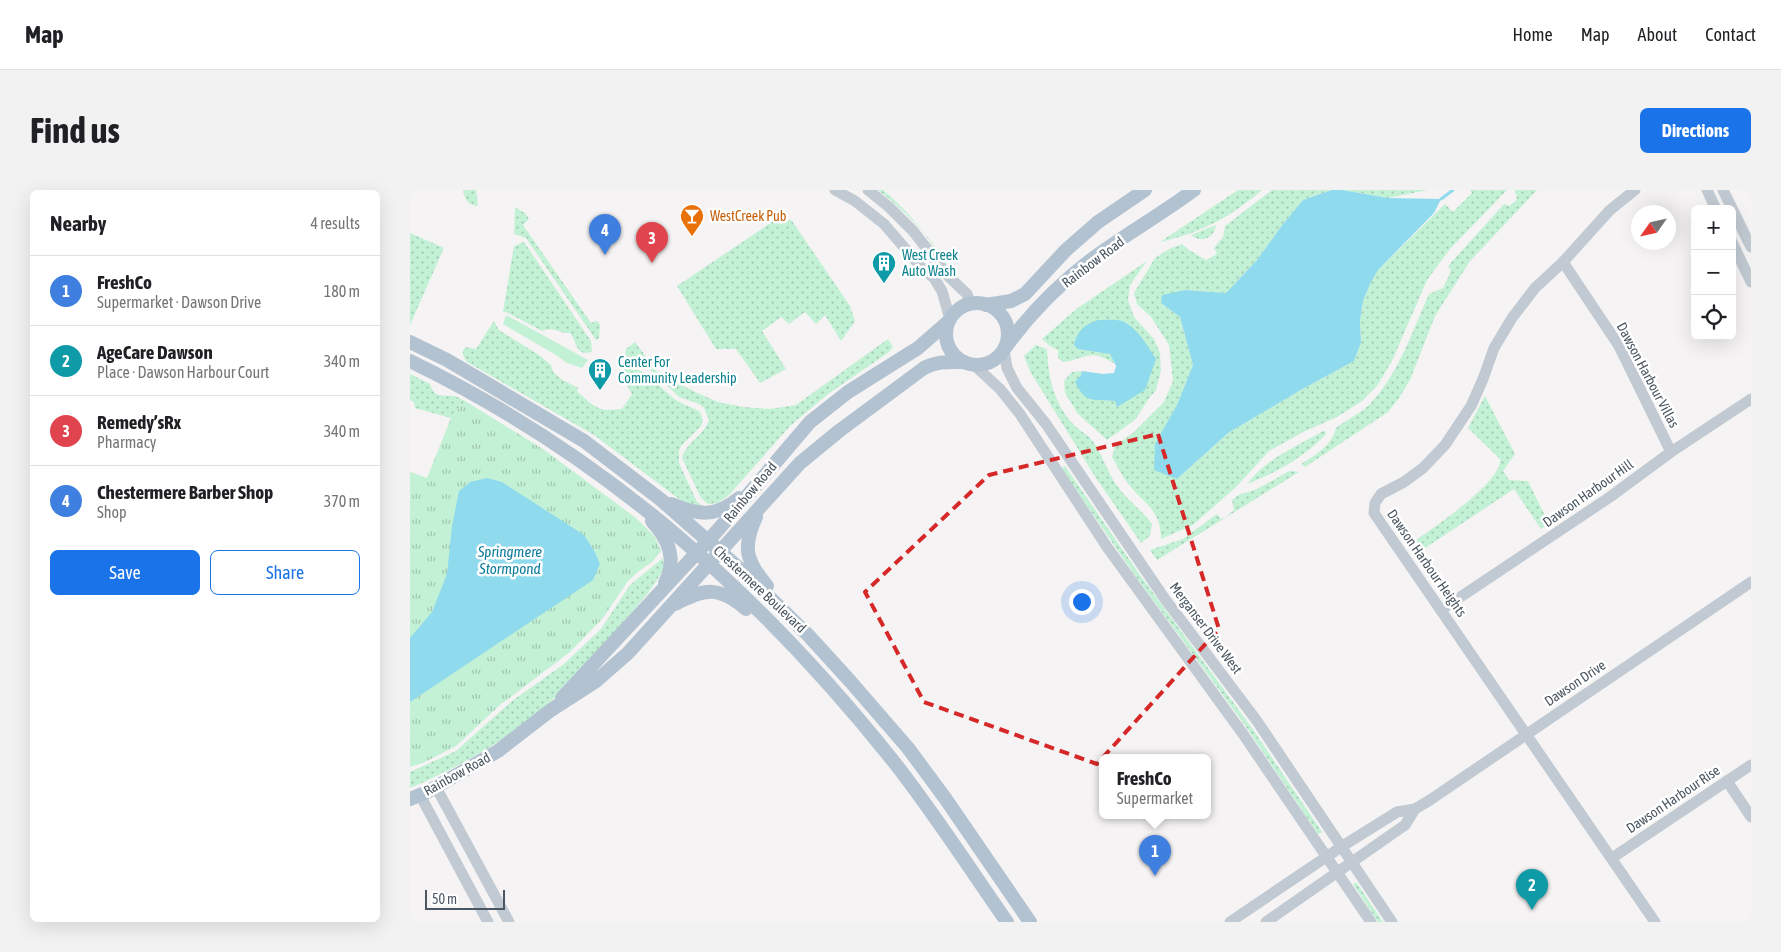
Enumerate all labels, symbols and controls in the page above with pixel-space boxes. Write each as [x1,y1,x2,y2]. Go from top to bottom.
text: Map [25,21,64,48]
text: Home [1513,24,1553,45]
text: Map [1581,24,1610,45]
text: About [1638,24,1677,45]
text: Contact [1705,24,1756,45]
button: Directions [1640,108,1751,153]
text: Find us [30,110,120,150]
bar icon: WestCreek Pub [679,203,705,237]
north arrow [1631,205,1676,250]
map controls [1691,205,1736,340]
button: + [1691,205,1736,250]
place label: WestCreek Pub [710,208,787,224]
text: Nearby [50,211,106,235]
text: 4 results [310,214,360,232]
pin: 4 [589,214,621,255]
pin: 3 [636,222,668,263]
street label: Rainbow Road [1059,233,1127,291]
place label: West Creek Auto Wash [902,247,958,279]
building icon: West Creek Auto Wash [871,250,897,284]
button: − [1691,250,1736,295]
text: FreshCo [97,271,152,293]
text: 1 [62,282,70,300]
text: 180 m [324,282,360,300]
text: Supermarket · Dawson Drive [97,293,261,311]
button: locate [1691,295,1736,340]
street label: Dawson Harbour Villas [1614,320,1682,430]
text: AgeCare Dawson [97,341,213,363]
text: 2 [62,352,70,370]
text: 340 m [324,352,360,370]
place label: Center For Community Leadership [618,354,737,386]
building icon: Center For Community Leadership [587,357,613,391]
text: Place · Dawson Harbour Court [97,363,269,381]
text: Remedy’sRx [97,411,181,433]
text: 3 [62,422,70,440]
text: 340 m [324,422,360,440]
text: Pharmacy [97,433,156,451]
street label: Dawson Harbour Hill [1540,456,1636,530]
street label: Rainbow Road [720,459,780,525]
text: Chestermere Barber Shop [97,481,273,503]
text: 4 [62,492,70,510]
text: 370 m [324,492,360,510]
text: Shop [97,503,127,521]
street label: Dawson Harbour Heights [1384,506,1470,620]
street label: Chestermere Boulevard [711,542,809,636]
water label: Springmere Stormpond [477,543,542,577]
button: Save [50,550,200,595]
button: Share [210,550,360,595]
street label: Merganser Drive West [1167,579,1245,677]
your location [1069,589,1095,615]
street label: Dawson Drive [1541,657,1609,709]
street label: Rainbow Road [421,749,493,799]
popup [1099,754,1211,819]
street label: Dawson Harbour Rise [1623,762,1723,836]
text: FreshCo [1117,767,1172,789]
text: Supermarket [1117,789,1193,807]
pin: 1 [1139,835,1171,876]
pin: 2 [1516,869,1548,910]
scale bar [425,887,505,910]
text: 50 m [432,891,457,907]

